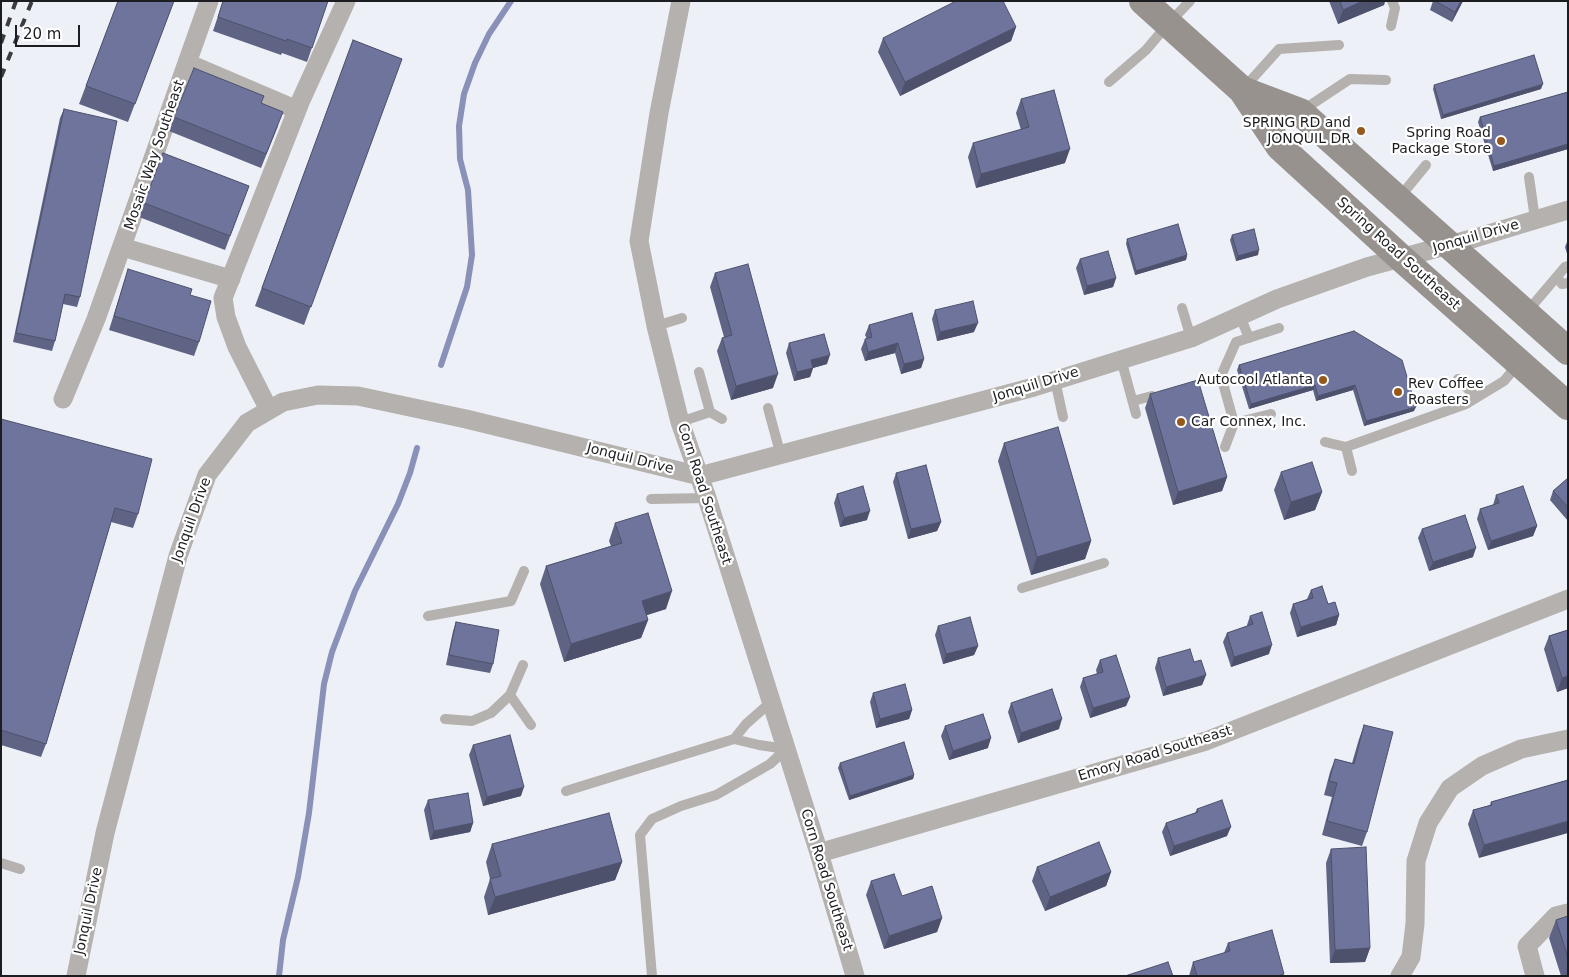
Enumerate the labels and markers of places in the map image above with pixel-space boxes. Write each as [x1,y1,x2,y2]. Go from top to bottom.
place label: SPRING RD and JONQUIL DR [1243,115,1351,148]
marker: SPRING RD and JONQUIL DR [1355,125,1367,137]
place label: Spring Road Package Store [1392,125,1491,158]
marker: Spring Road Package Store [1495,135,1507,147]
place label: Autocool Atlanta [1197,372,1313,388]
marker: Autocool Atlanta [1317,374,1329,386]
place label: Rev Coffee Roasters [1408,376,1484,408]
marker: Rev Coffee Roasters [1392,386,1404,398]
place label: Car Connex, Inc. [1191,414,1306,430]
marker: Car Connex, Inc. [1175,416,1187,428]

